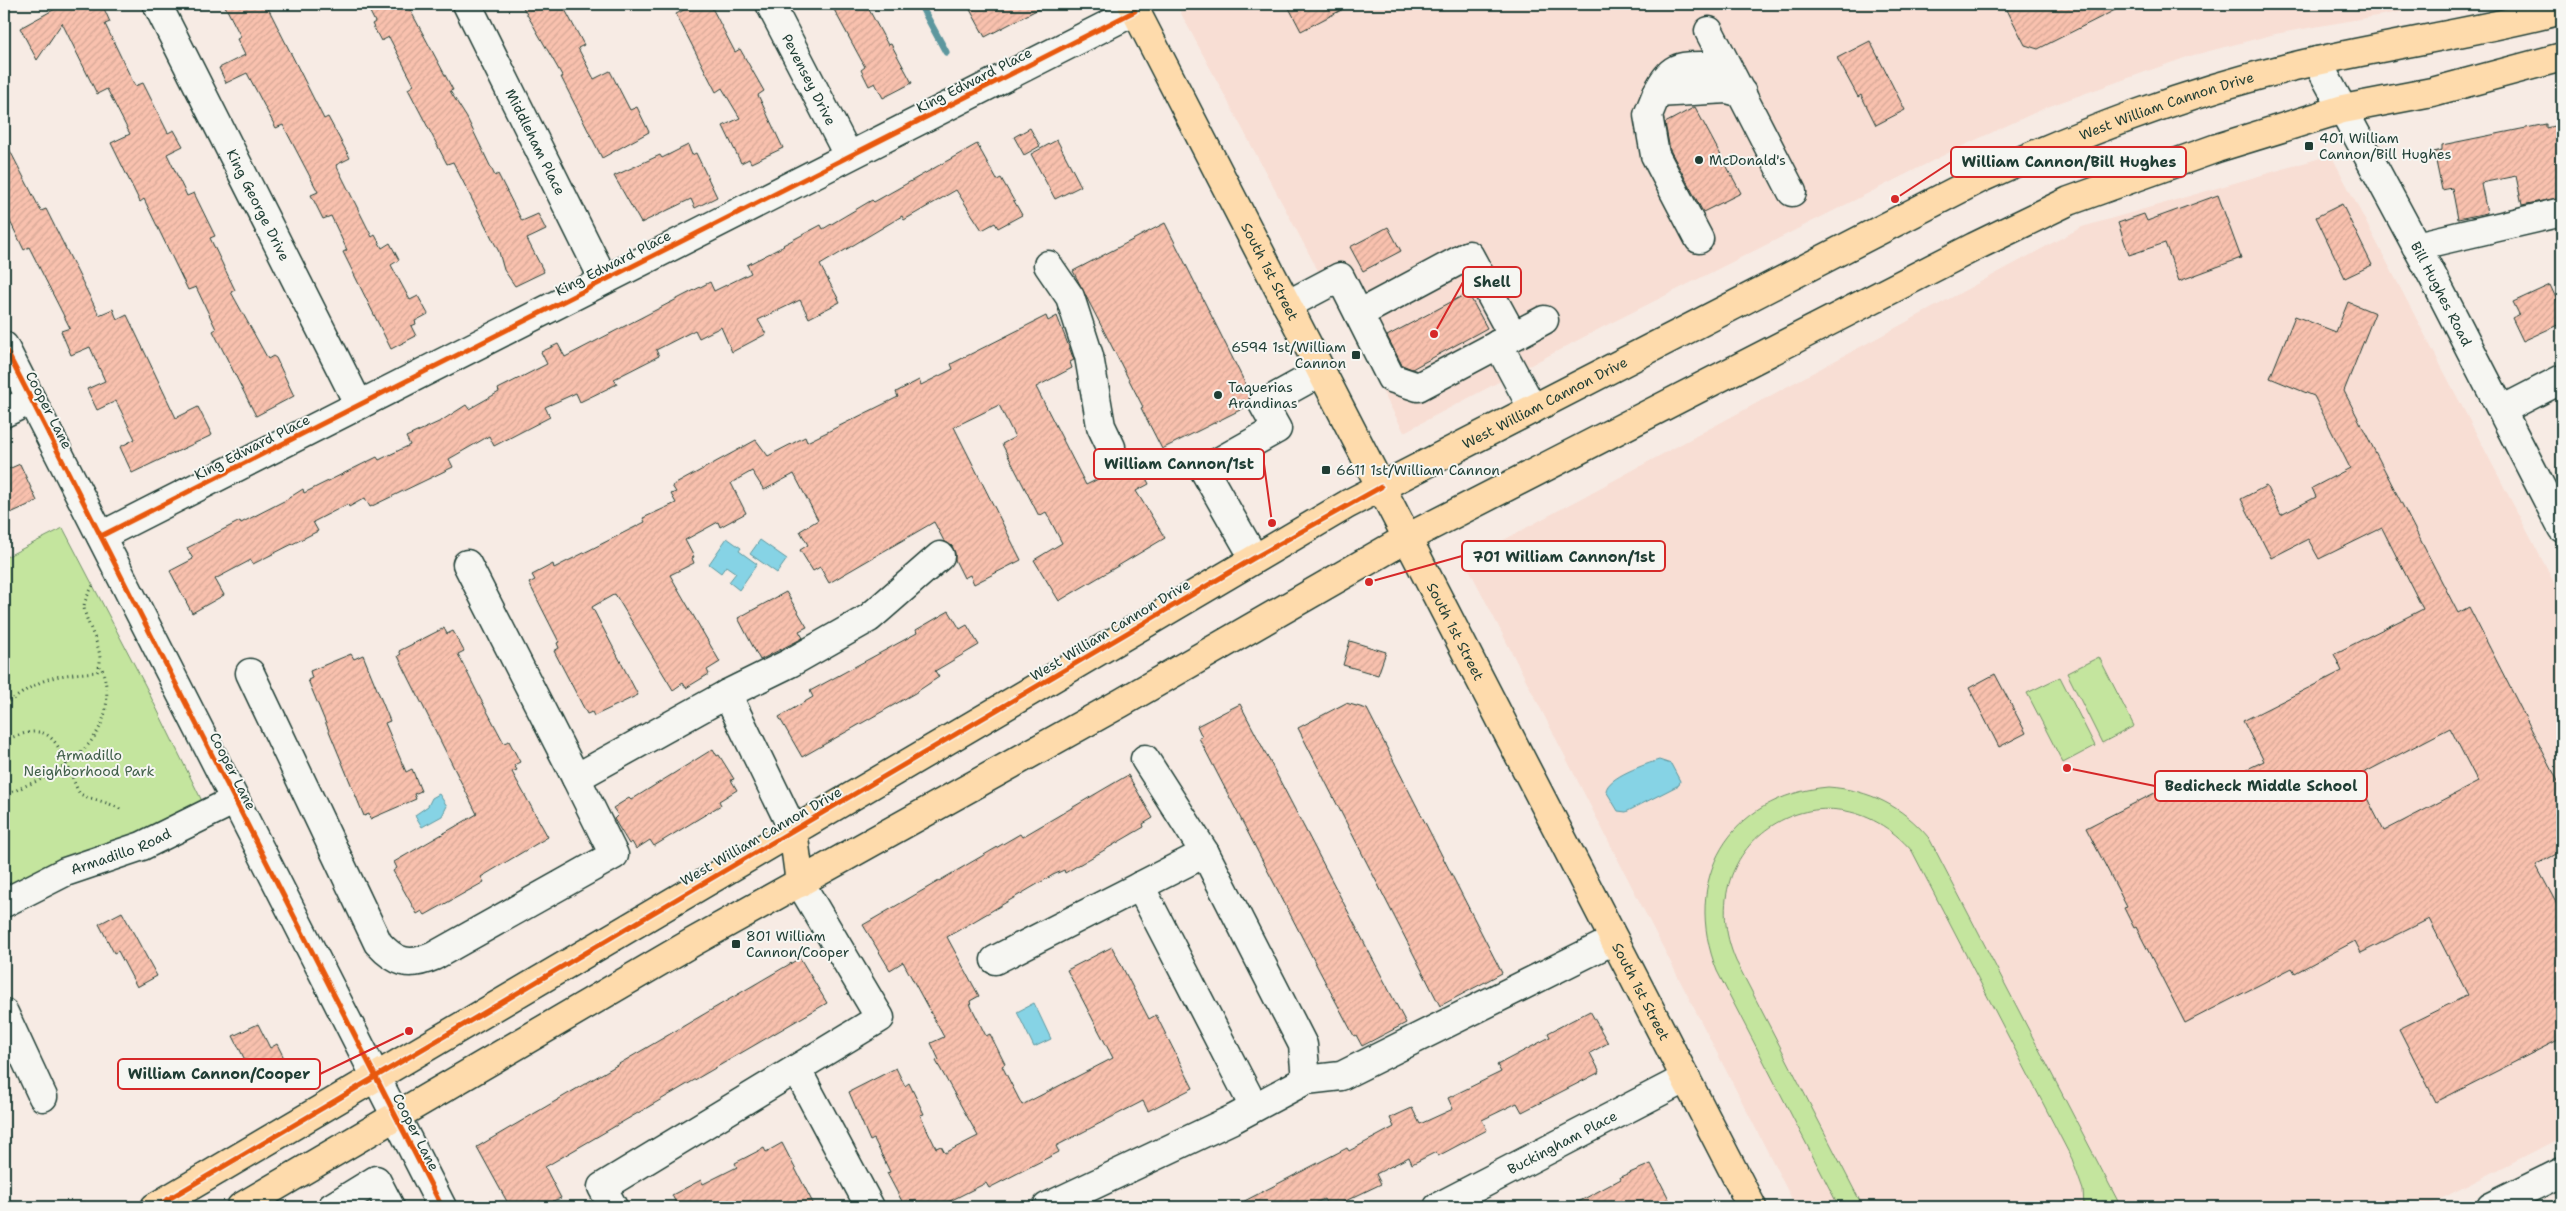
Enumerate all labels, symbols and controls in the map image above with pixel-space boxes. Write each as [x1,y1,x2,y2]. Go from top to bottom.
street label: Pevensey Drive [778,31,840,128]
street label: King Edward Place [913,43,1035,117]
street label: West William Cannon Drive [2077,68,2256,144]
street label: Middleham Place [501,86,569,198]
place label: 401 William Cannon/Bill Hughes [2319,129,2451,163]
marker: 401 William Cannon/Bill Hughes [2303,140,2315,152]
street label: King George Drive [223,146,294,264]
callout: William Cannon/Bill Hughes [1951,147,2186,177]
place label: McDonald's [1709,151,1786,169]
text: William Cannon/Bill Hughes [1962,152,2177,172]
marker: McDonald's [1693,154,1705,166]
street label: South 1st Street [1237,220,1303,324]
street label: King Edward Place [552,226,674,300]
street label: Bill Hughes Road [2407,238,2476,349]
callout: Shell [1463,267,1521,297]
text: Shell [1473,272,1511,292]
place label: 6594 1st/William Cannon [1231,338,1346,372]
marker: 6594 1st/William Cannon [1350,349,1362,361]
street label: West William Cannon Drive [1459,353,1630,453]
street label: Cooper Lane [22,368,76,452]
place label: Taquerias Arandinas [1228,378,1298,412]
marker: Taquerias Arandinas [1212,389,1224,401]
street label: King Edward Place [191,410,313,484]
callout: William Cannon/1st [1094,449,1264,479]
text: William Cannon/1st [1104,454,1254,474]
place label: 6611 1st/William Cannon [1336,461,1500,479]
marker: 6611 1st/William Cannon [1320,464,1332,476]
callout: 701 William Cannon/1st [1462,541,1665,571]
text: 701 William Cannon/1st [1473,547,1655,567]
street label: West William Cannon Drive [1027,575,1193,685]
street label: South 1st Street [1423,580,1488,684]
street label: Cooper Lane [206,729,260,813]
park label: Armadillo Neighborhood Park [23,746,155,780]
callout: Bedicheck Middle School [2155,771,2367,801]
text: Bedicheck Middle School [2165,776,2357,796]
street label: West William Cannon Drive [677,782,845,890]
street label: Armadillo Road [68,824,174,878]
place label: 801 William Cannon/Cooper [746,927,850,961]
marker: 801 William Cannon/Cooper [730,938,742,950]
street label: South 1st Street [1608,940,1674,1044]
callout: William Cannon/Cooper [118,1059,320,1089]
text: William Cannon/Cooper [128,1064,310,1084]
street label: Cooper Lane [389,1090,443,1174]
street label: Buckingham Place [1504,1106,1620,1178]

